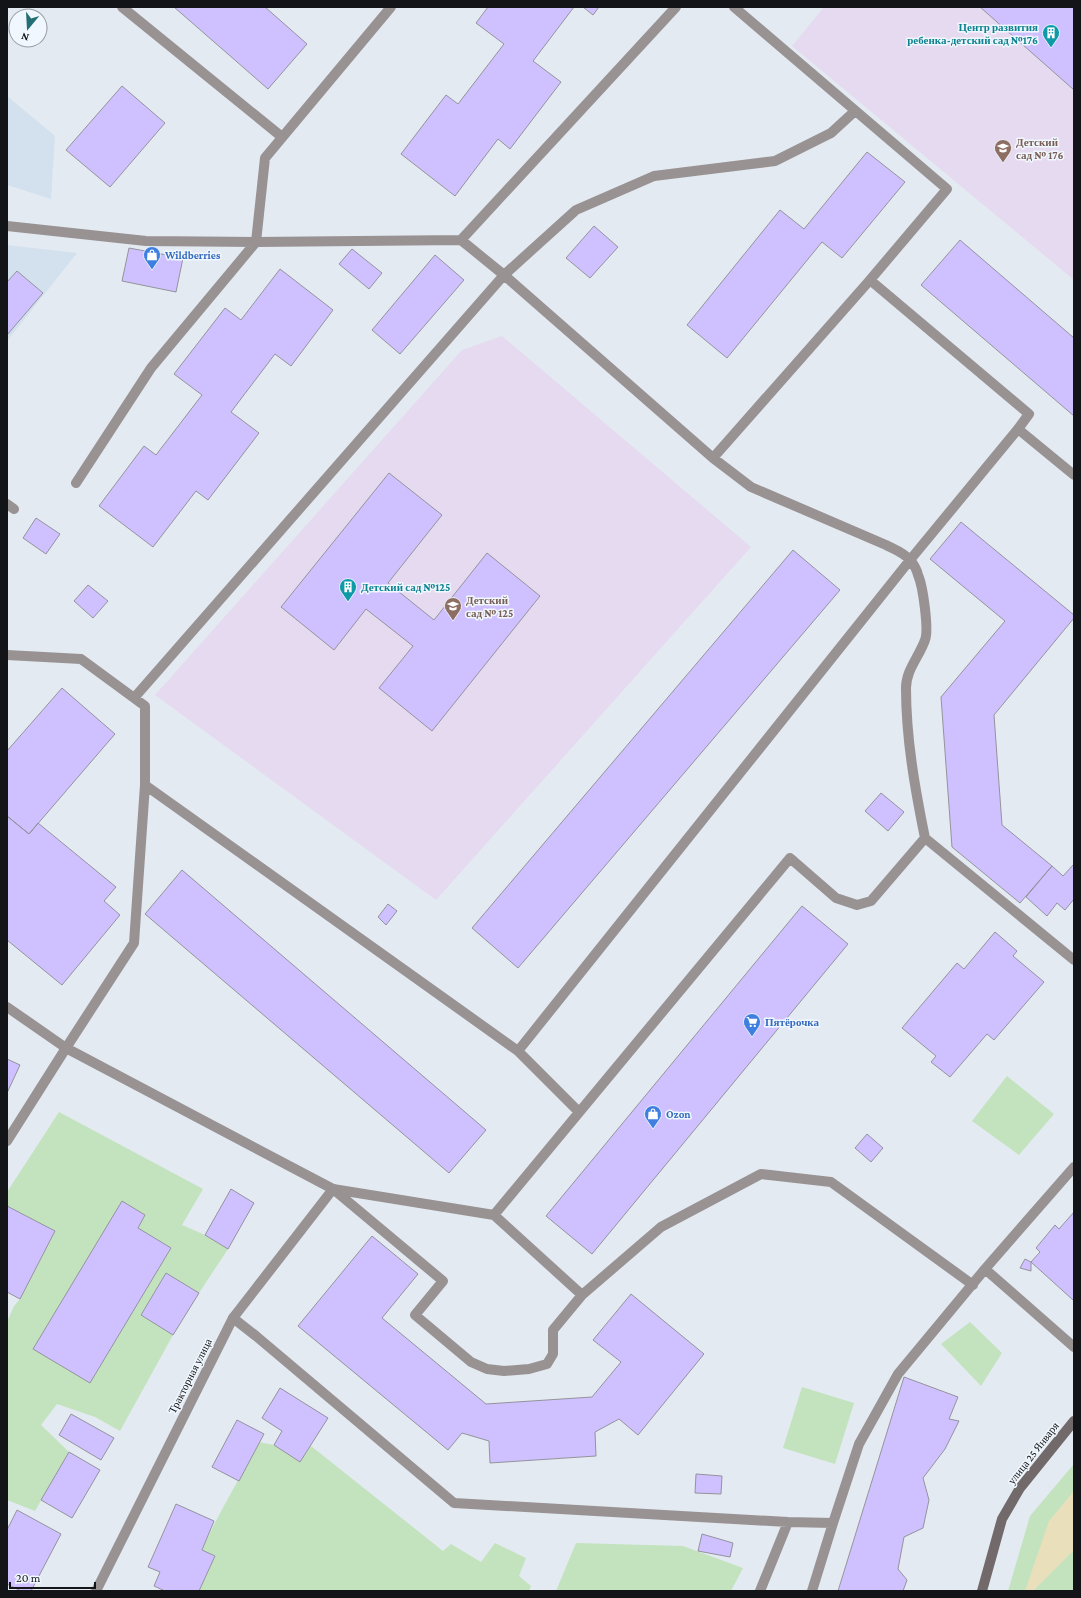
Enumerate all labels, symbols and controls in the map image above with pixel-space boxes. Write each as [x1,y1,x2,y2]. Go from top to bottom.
north arrow [8,8,48,48]
place label: Центр развития ребенка-детский сад №176 [907,21,1038,46]
building icon: Центр развития ребенка-детский сад №176 [1041,23,1061,48]
text: N [19,30,30,44]
place label: Детский сад № 176 [1016,136,1063,161]
school or university icon: Детский сад № 176 [993,138,1013,163]
shop icon: Wildberries [142,245,162,270]
place label: Wildberries [164,249,221,261]
building icon: Детский сад №125 [338,577,358,602]
place label: Детский сад №125 [361,581,450,593]
place label: Детский сад № 125 [466,594,513,619]
school or university icon: Детский сад № 125 [443,596,463,621]
supermarket icon: Пятёрочка [742,1012,762,1037]
place label: Пятёрочка [765,1016,820,1028]
shop icon: Ozon [643,1104,663,1129]
place label: Ozon [666,1108,691,1120]
street label: Тракторная улица [166,1336,214,1416]
street label: улица 25 Января [1005,1420,1061,1486]
scale bar [10,1564,95,1590]
text: 20 m [16,1571,41,1585]

